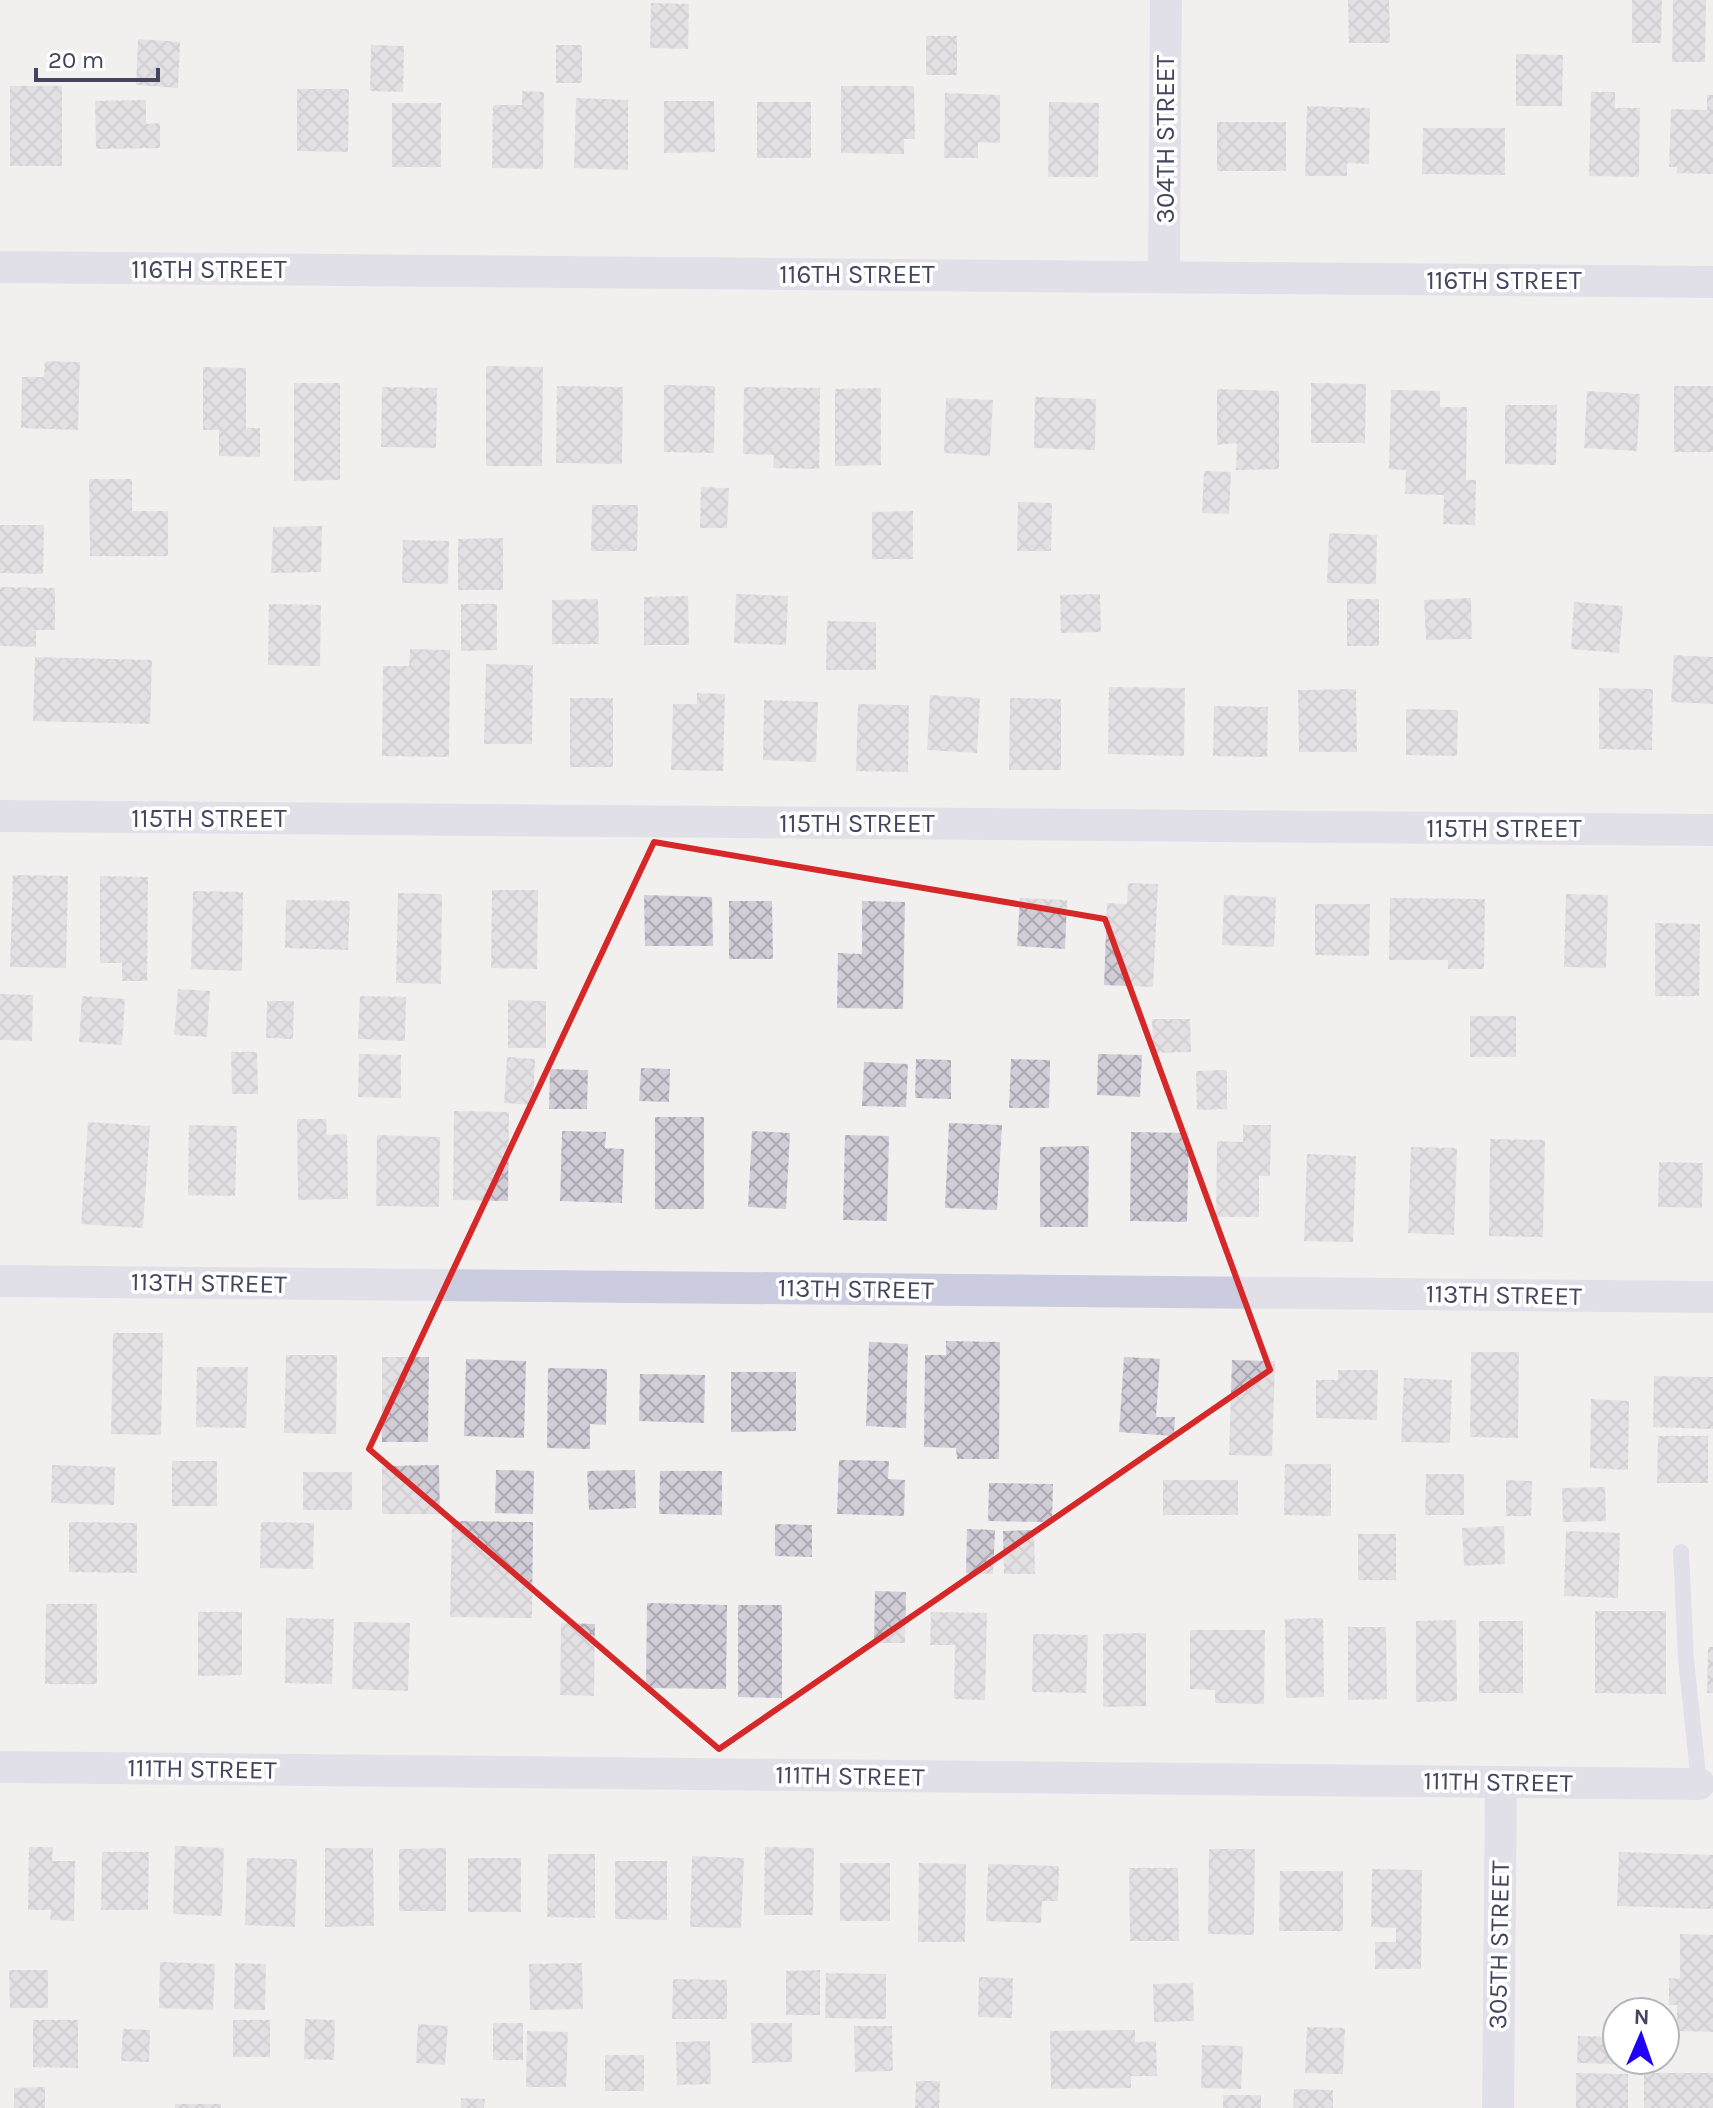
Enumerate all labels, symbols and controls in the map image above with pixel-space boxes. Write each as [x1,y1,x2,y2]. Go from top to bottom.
scale bar [36,32,158,82]
text: 20 m [48,46,104,74]
street label: 304TH STREET [1150,55,1181,223]
street label: 116TH STREET [131,254,287,285]
street label: 116TH STREET [779,259,935,290]
street label: 116TH STREET [1426,265,1582,296]
street label: 115TH STREET [131,803,287,834]
street label: 115TH STREET [779,808,935,839]
street label: 115TH STREET [1426,813,1582,844]
street label: 113TH STREET [131,1266,287,1300]
street label: 113TH STREET [778,1272,934,1306]
street label: 113TH STREET [1426,1278,1582,1312]
street label: 111TH STREET [127,1752,277,1786]
street label: 111TH STREET [775,1759,925,1793]
street label: 111TH STREET [1423,1765,1573,1799]
street label: 305TH STREET [1482,1860,1516,2030]
north arrow [1601,1996,1681,2076]
text: N [1633,2004,1650,2030]

